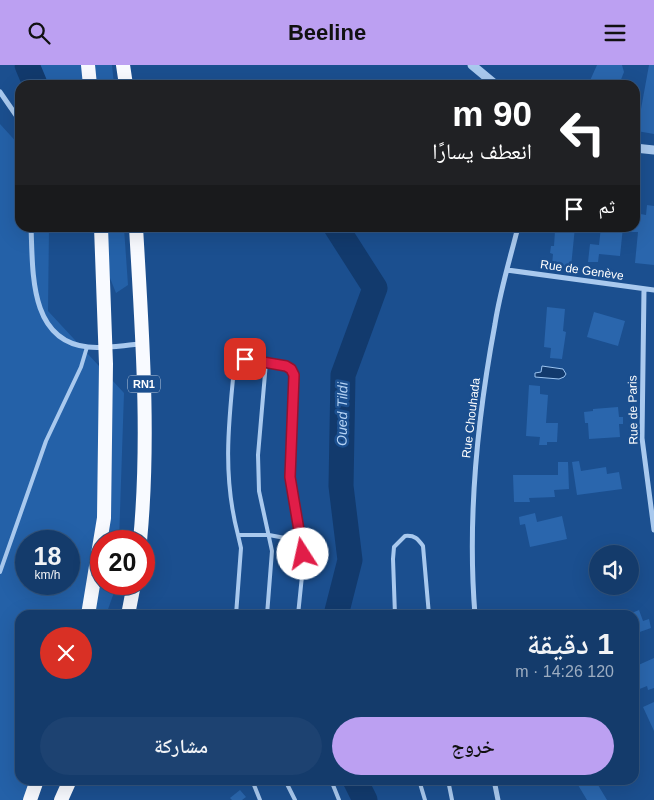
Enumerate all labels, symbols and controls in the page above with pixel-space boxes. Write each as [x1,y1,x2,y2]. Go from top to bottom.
icon: search [25,19,53,47]
icon: menu [601,19,629,47]
text: Beeline [288,20,366,45]
text: 90 m [452,94,532,133]
icon: left [550,100,615,165]
text: انعطف يسارًا [432,139,532,164]
icon: arrive [560,195,588,223]
text: ثم [598,196,615,217]
street label: Rue de Genève [539,257,625,283]
pin [224,338,266,380]
icon: arrive [231,345,259,373]
road number: RN1 [128,375,160,393]
street label: Rue de Paris [625,375,641,445]
street label: Rue Chouhada [459,377,483,459]
water label: Oued Tildi [333,381,351,446]
position arrow [276,527,328,579]
speed limit sign: 20 [90,530,155,595]
text: 18 [34,542,61,570]
map controls [589,545,639,595]
button: sound [589,545,639,595]
text: km/h [34,568,61,582]
button: close [40,627,92,679]
text: 1 دقيقة [527,627,614,660]
text: 120 m · 14:26 [515,663,614,680]
button: مشاركة [40,717,322,775]
button: خروج [332,717,614,775]

